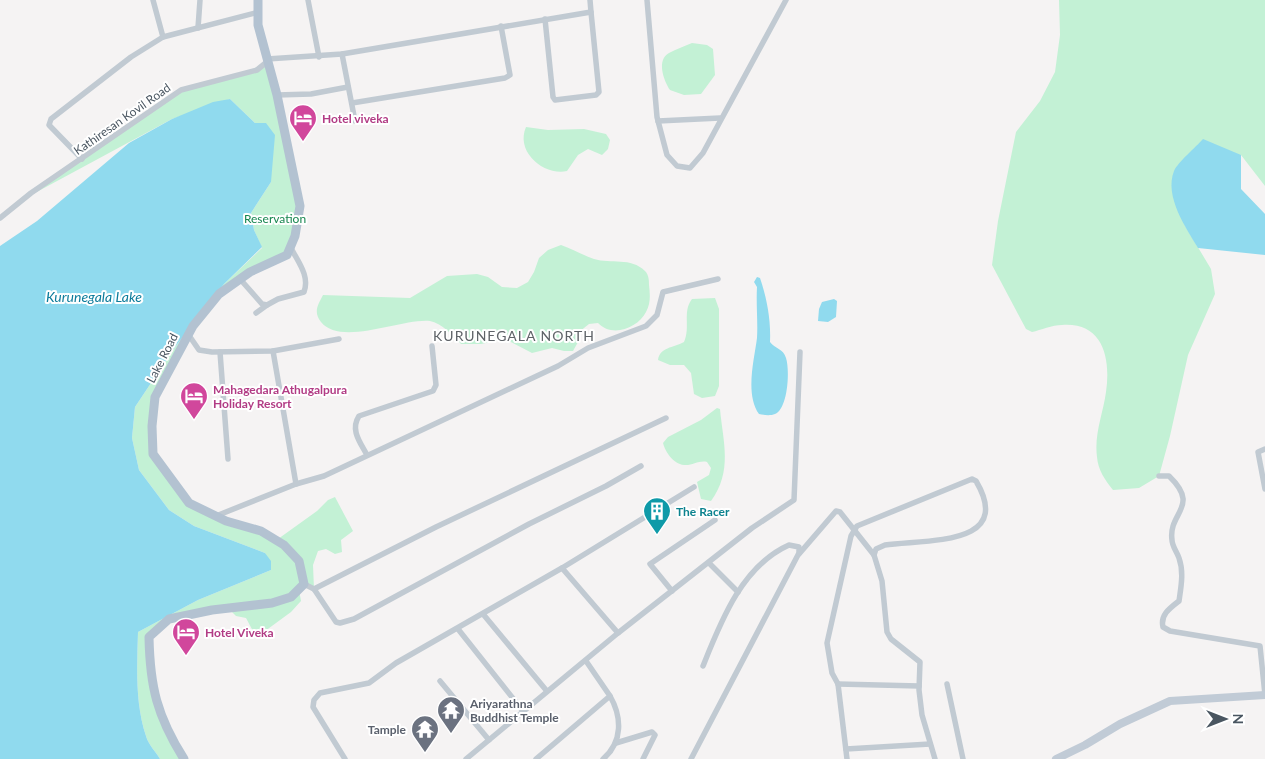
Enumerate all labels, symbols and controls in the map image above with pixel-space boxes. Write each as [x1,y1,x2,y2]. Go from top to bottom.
street label: Kathiresan Kovil Road [71,80,173,158]
hotel icon: Hotel viveka [288,103,318,142]
place label: Hotel viveka [322,111,389,126]
park label: Reservation [244,211,306,226]
water label: Kurunegala Lake [46,288,142,305]
district label: KURUNEGALA NORTH [433,327,595,344]
street label: Lake Road [143,331,181,385]
hotel icon: Mahagedara Athugalpura Holiday Resort [179,381,209,420]
place label: Mahagedara Athugalpura Holiday Resort [213,382,347,411]
building icon: The Racer [642,496,672,535]
place label: The Racer [676,504,730,519]
hotel icon: Hotel Viveka [171,617,201,656]
place label: Hotel Viveka [205,625,274,640]
north arrow [1200,694,1250,744]
temple icon: Ariyarathna Buddhist Temple [436,695,466,734]
place label: Ariyarathna Buddhist Temple [469,696,559,725]
temple icon: Tample [410,714,440,753]
text: N [1230,714,1247,724]
place label: Tample [368,722,407,737]

